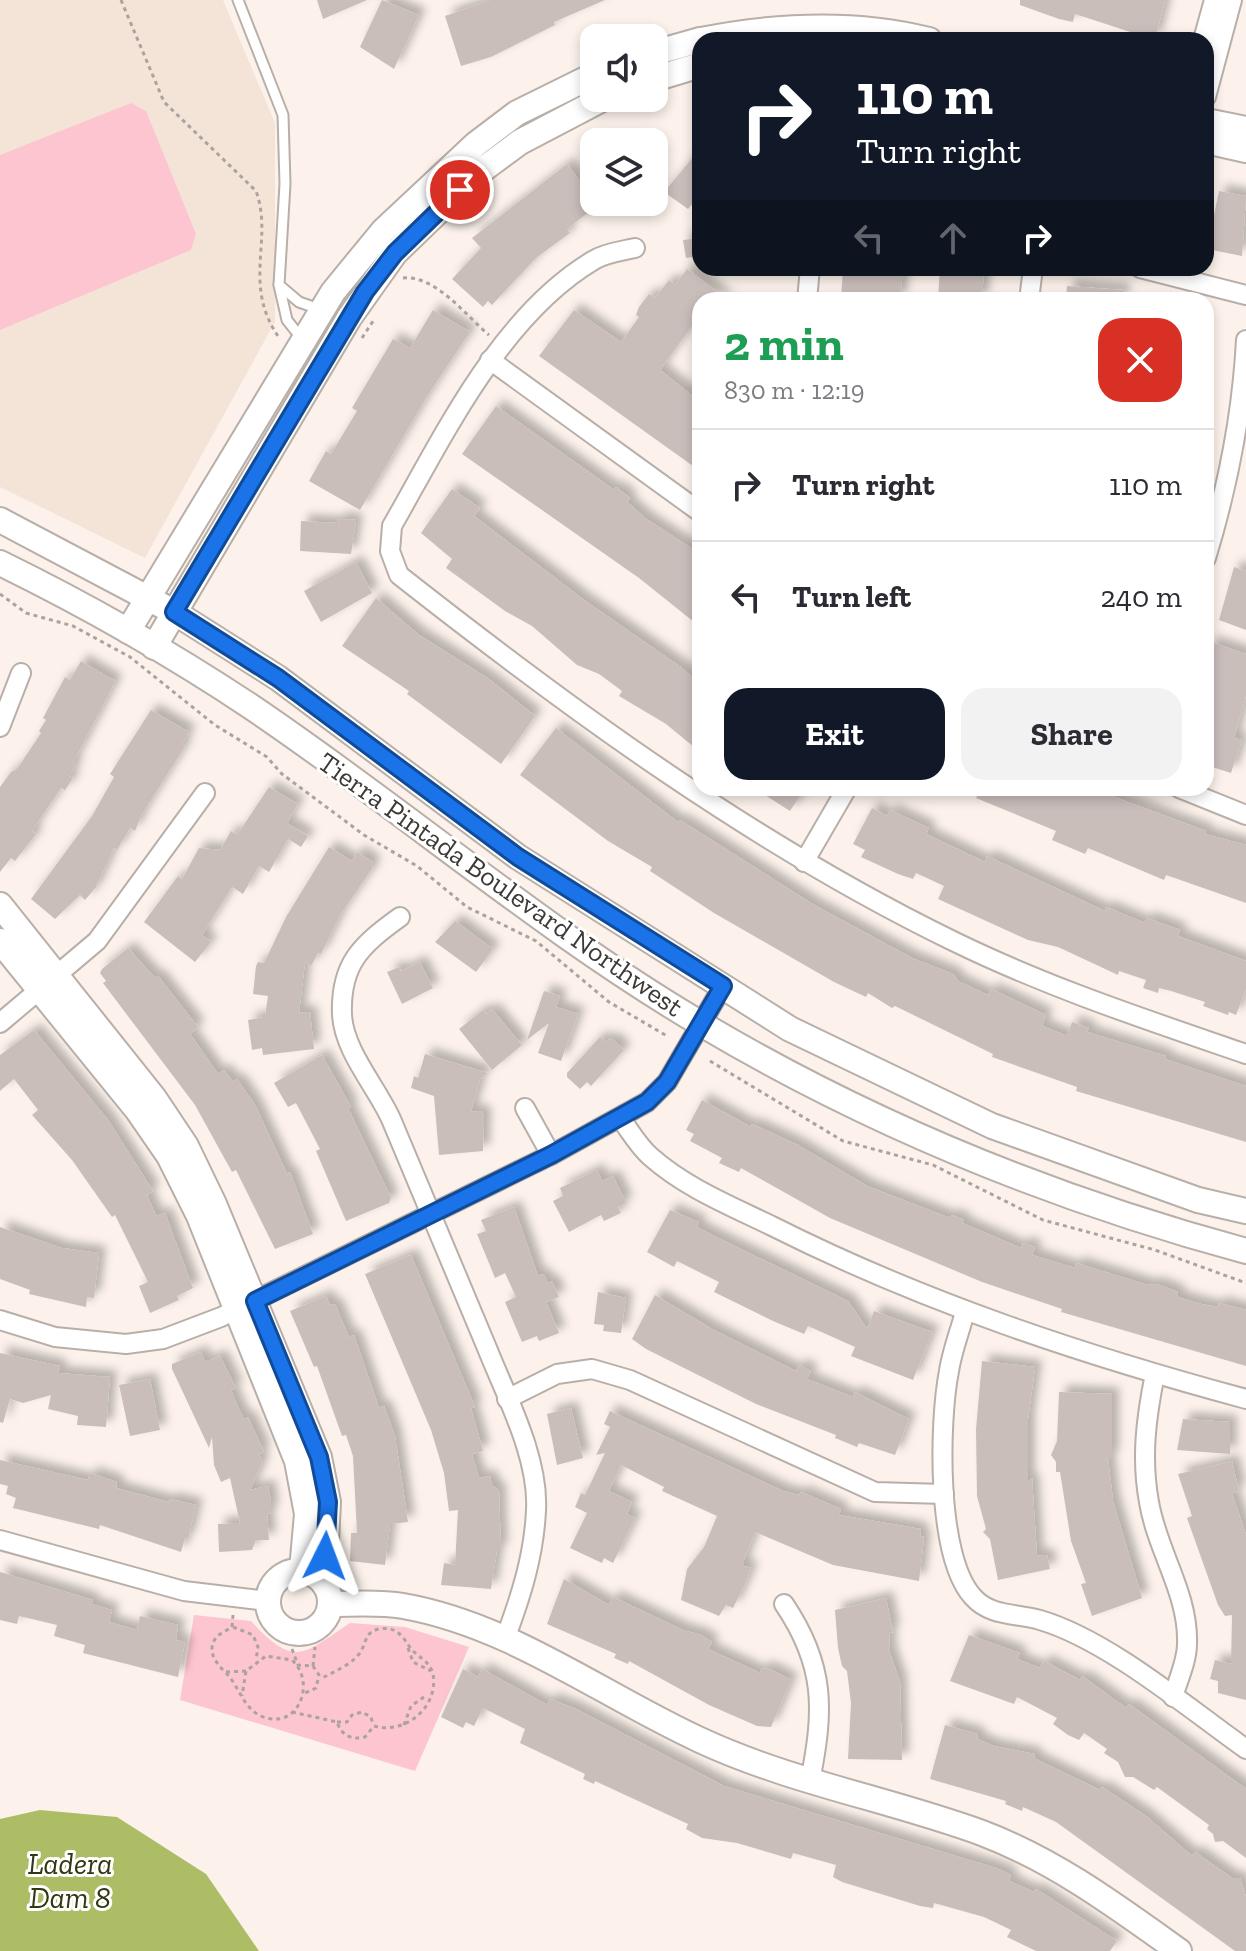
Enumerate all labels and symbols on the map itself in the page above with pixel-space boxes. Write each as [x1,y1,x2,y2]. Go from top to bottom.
pin [426,156,494,224]
street label: Tierra Pintada Boulevard Northwest [312,745,690,1024]
position arrow [283,1514,367,1598]
water label: Ladera Dam 8 [28,1846,112,1916]

